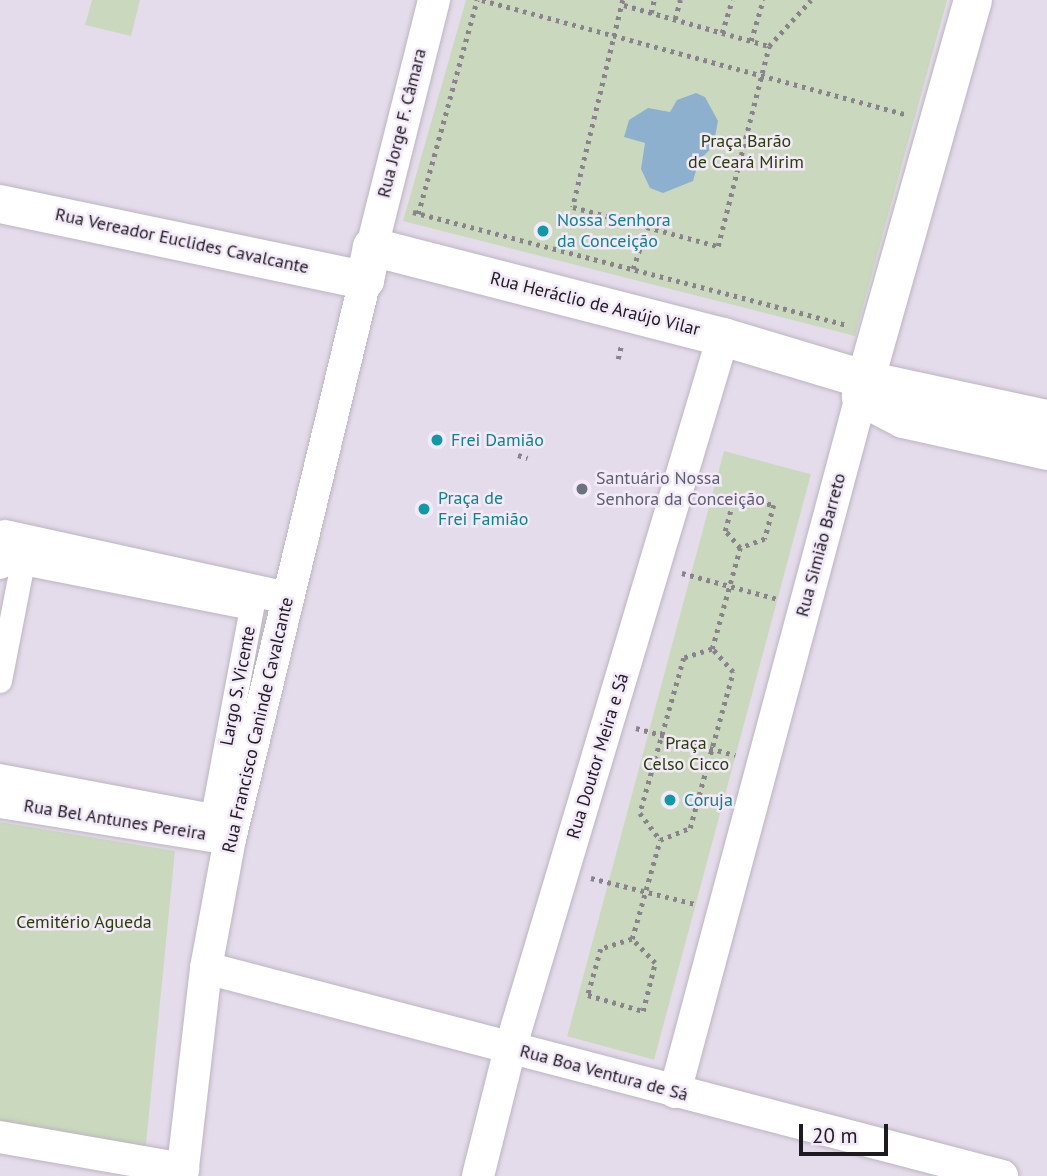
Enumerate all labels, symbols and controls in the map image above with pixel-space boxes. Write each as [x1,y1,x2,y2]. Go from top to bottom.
street label: Rua Jorge F. Câmara [373,46,431,200]
park label: Praça Barão de Ceará Mirim [688,131,804,174]
street label: Rua Vereador Euclides Cavalcante [53,203,311,279]
place label: Nossa Senhora da Conceição [557,210,671,252]
marker: Nossa Senhora da Conceição [535,223,551,239]
street label: Rua Heráclio de Araújo Vilar [487,267,703,341]
place label: Frei Damião [451,429,544,451]
marker: Frei Damião [429,432,445,448]
place label: Santuário Nossa Senhora da Conceição [596,468,765,510]
street label: Rua Simião Barreto [791,471,851,619]
marker: Santuário Nossa Senhora da Conceição [574,481,590,497]
place label: Praça de Frei Famião [438,488,528,530]
marker: Praça de Frei Famião [416,501,432,517]
street label: Rua Francisco Caninde Cavalcante [218,595,298,855]
street label: Largo S. Vicente [216,624,260,748]
street label: Rua Doutor Meira e Sá [563,671,633,841]
park label: Praça Celso Cicco [643,733,729,776]
place label: Coruja [684,789,733,811]
marker: Coruja [662,792,678,808]
street label: Rua Bel Antunes Pereira [22,795,208,845]
park label: Cemitério Agueda [16,911,152,933]
street label: Rua Boa Ventura de Sá [517,1040,691,1106]
scale bar [802,1110,891,1154]
text: 20 m [812,1122,858,1149]

